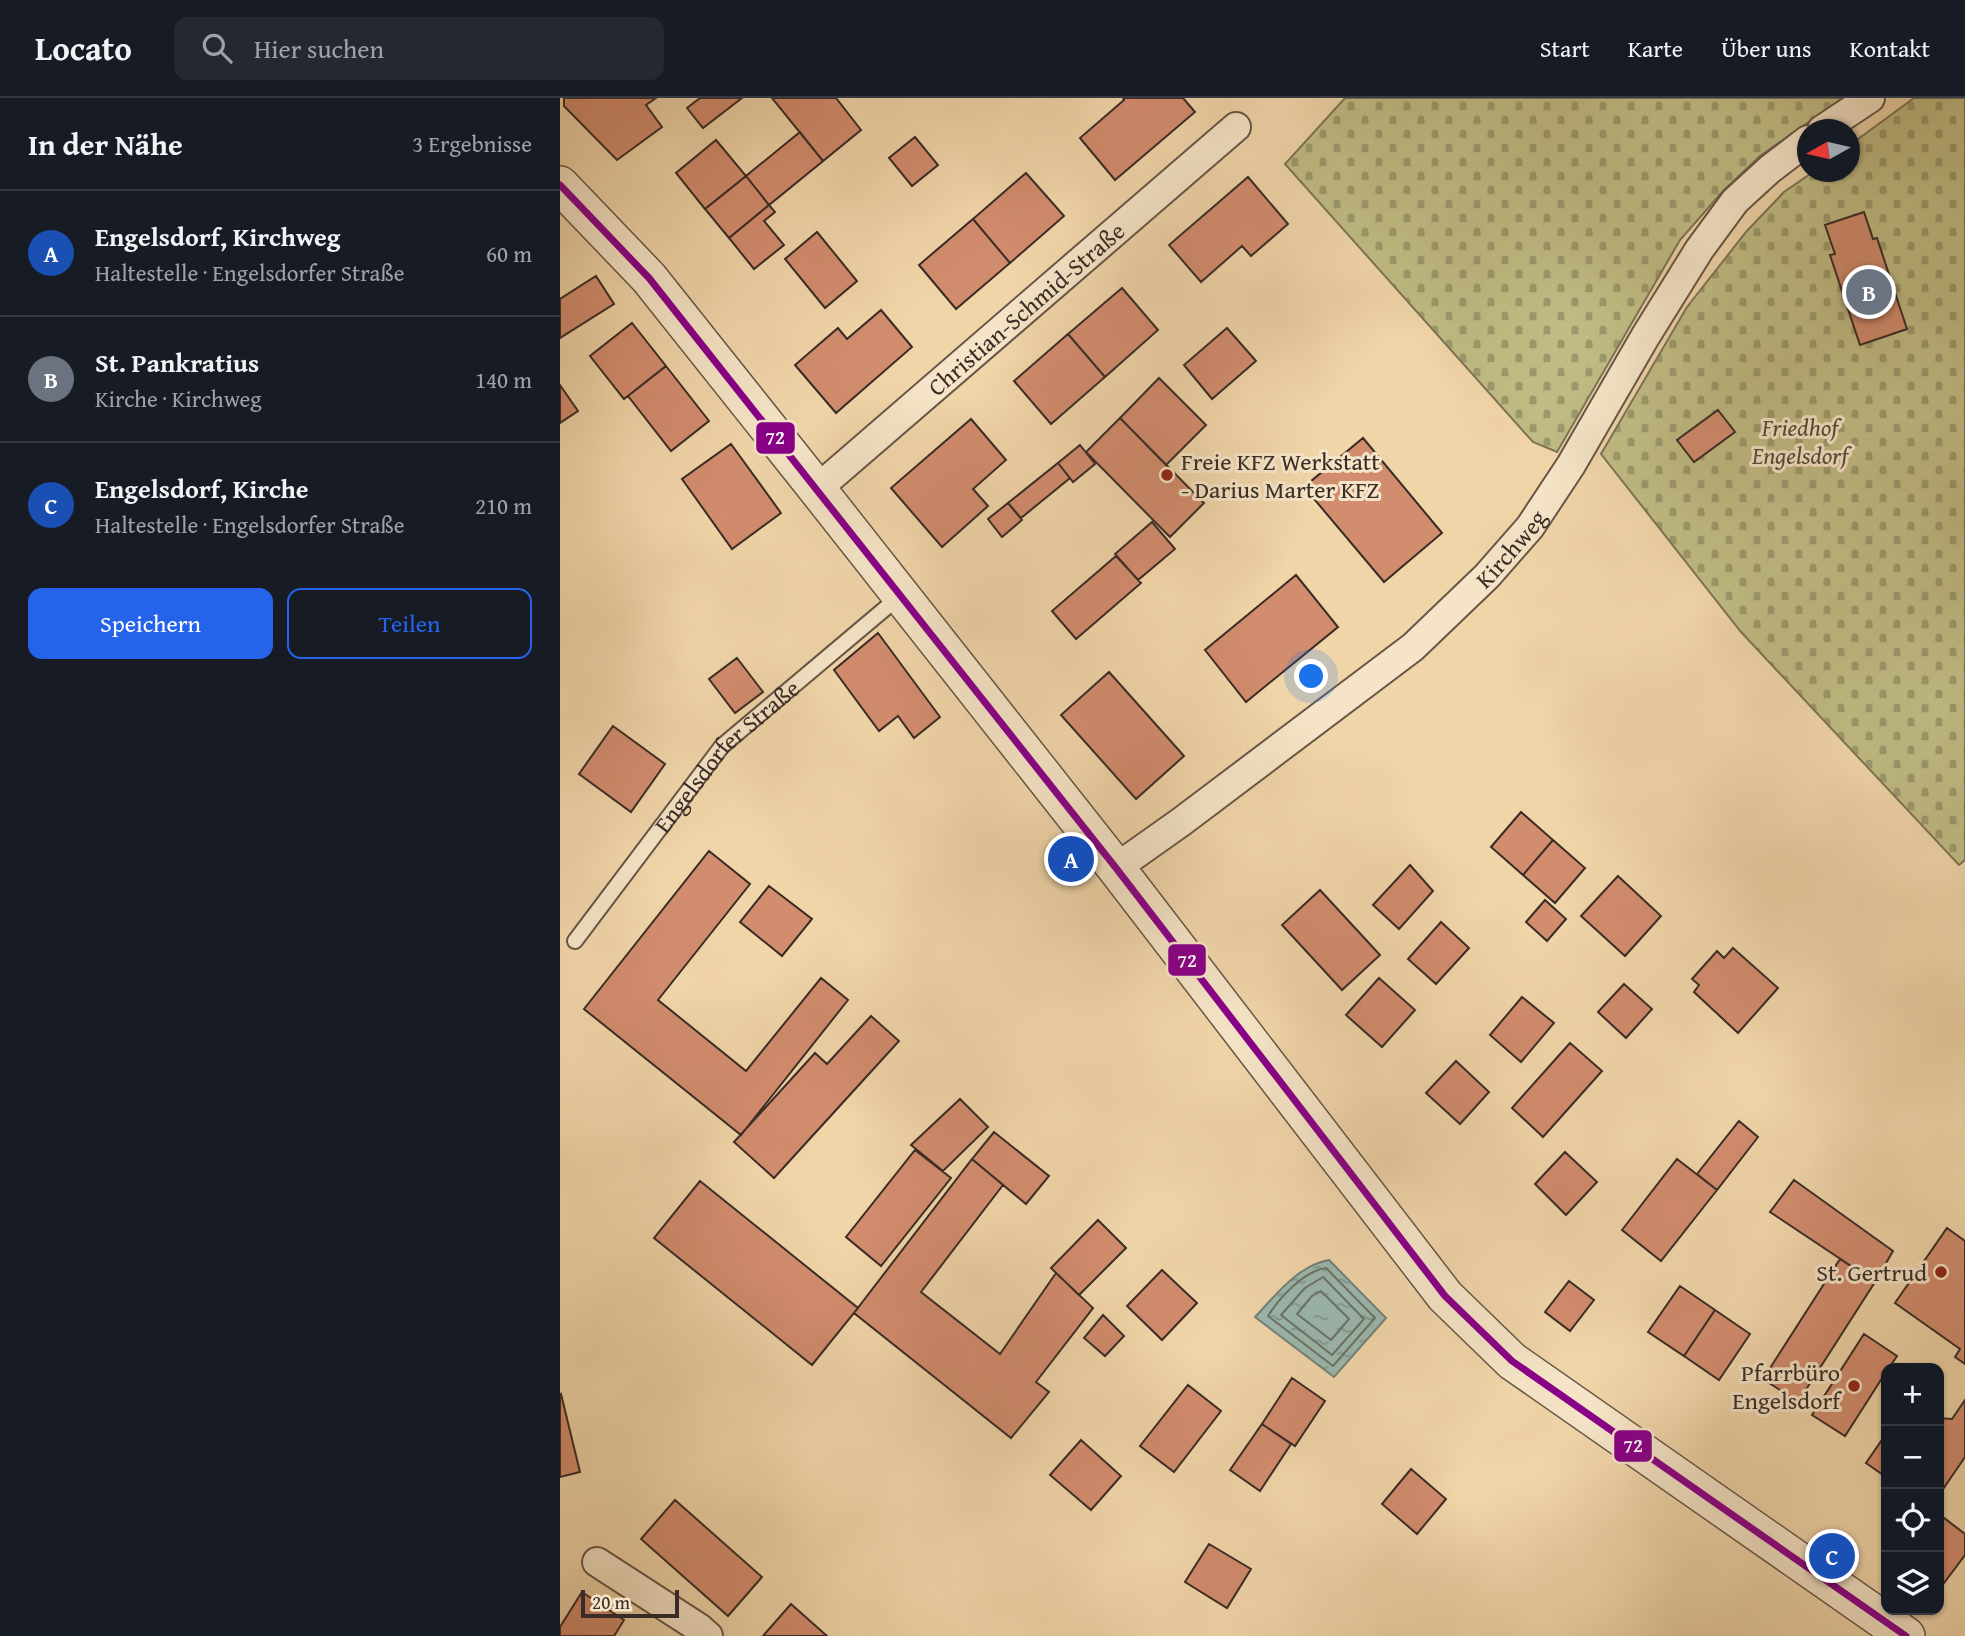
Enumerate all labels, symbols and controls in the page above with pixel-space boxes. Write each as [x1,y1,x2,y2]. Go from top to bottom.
search box [174,17,664,80]
text: Locato [35,24,132,72]
icon: search [198,29,236,67]
text: Hier suchen [254,29,384,68]
text: Start [1540,31,1590,66]
text: Karte [1628,31,1683,66]
text: Über uns [1721,31,1812,66]
text: Kontakt [1850,31,1930,66]
north arrow [1797,119,1860,182]
text: In der Nähe [28,122,183,166]
text: 3 Ergebnisse [412,127,532,160]
street label: Christian-Schmid-Straße [920,213,1132,404]
text: Engelsdorf, Kirchweg [95,217,341,256]
text: A [44,237,58,270]
text: 60 m [486,237,532,270]
text: Haltestelle · Engelsdorfer Straße [95,256,405,289]
pin: B [1846,266,1892,318]
text: St. Pankratius [95,343,259,382]
text: B [44,363,58,396]
text: 140 m [475,363,532,396]
text: Kirche · Kirchweg [95,382,262,415]
park label: Friedhof Engelsdorf [1751,410,1853,473]
line badge: 72 [755,421,796,455]
text: 72 [765,423,785,451]
place label: Freie KFZ Werkstatt - Darius Marter KFZ [1181,444,1380,507]
marker: Freie KFZ Werkstatt - Darius Marter KFZ [1159,467,1175,483]
text: Engelsdorf, Kirche [95,469,309,508]
text: C [44,489,58,522]
text: 210 m [475,489,532,522]
street label: Kirchweg [1467,502,1555,596]
text: Haltestelle · Engelsdorfer Straße [95,508,405,541]
button: Speichern [28,588,273,659]
button: Teilen [287,588,532,659]
your location [1294,659,1328,693]
street label: Engelsdorfer Straße [645,671,807,840]
pin: A [1048,833,1094,885]
line badge: 72 [1167,943,1207,977]
text: 72 [1177,946,1197,974]
place label: St. Gertrud [1816,1255,1927,1290]
marker: St. Gertrud [1933,1264,1949,1280]
place label: Pfarrbüro Engelsdorf [1732,1355,1842,1418]
map controls [1881,1363,1944,1615]
button: + [1881,1363,1944,1426]
marker: Pfarrbüro Engelsdorf [1846,1378,1862,1394]
button: − [1881,1426,1944,1489]
line badge: 72 [1613,1429,1653,1463]
text: 72 [1623,1431,1643,1459]
button: locate [1881,1489,1944,1552]
pin: C [1809,1530,1855,1582]
button: layers [1881,1552,1944,1615]
scale bar [581,1587,679,1619]
text: 20 m [592,1588,630,1616]

